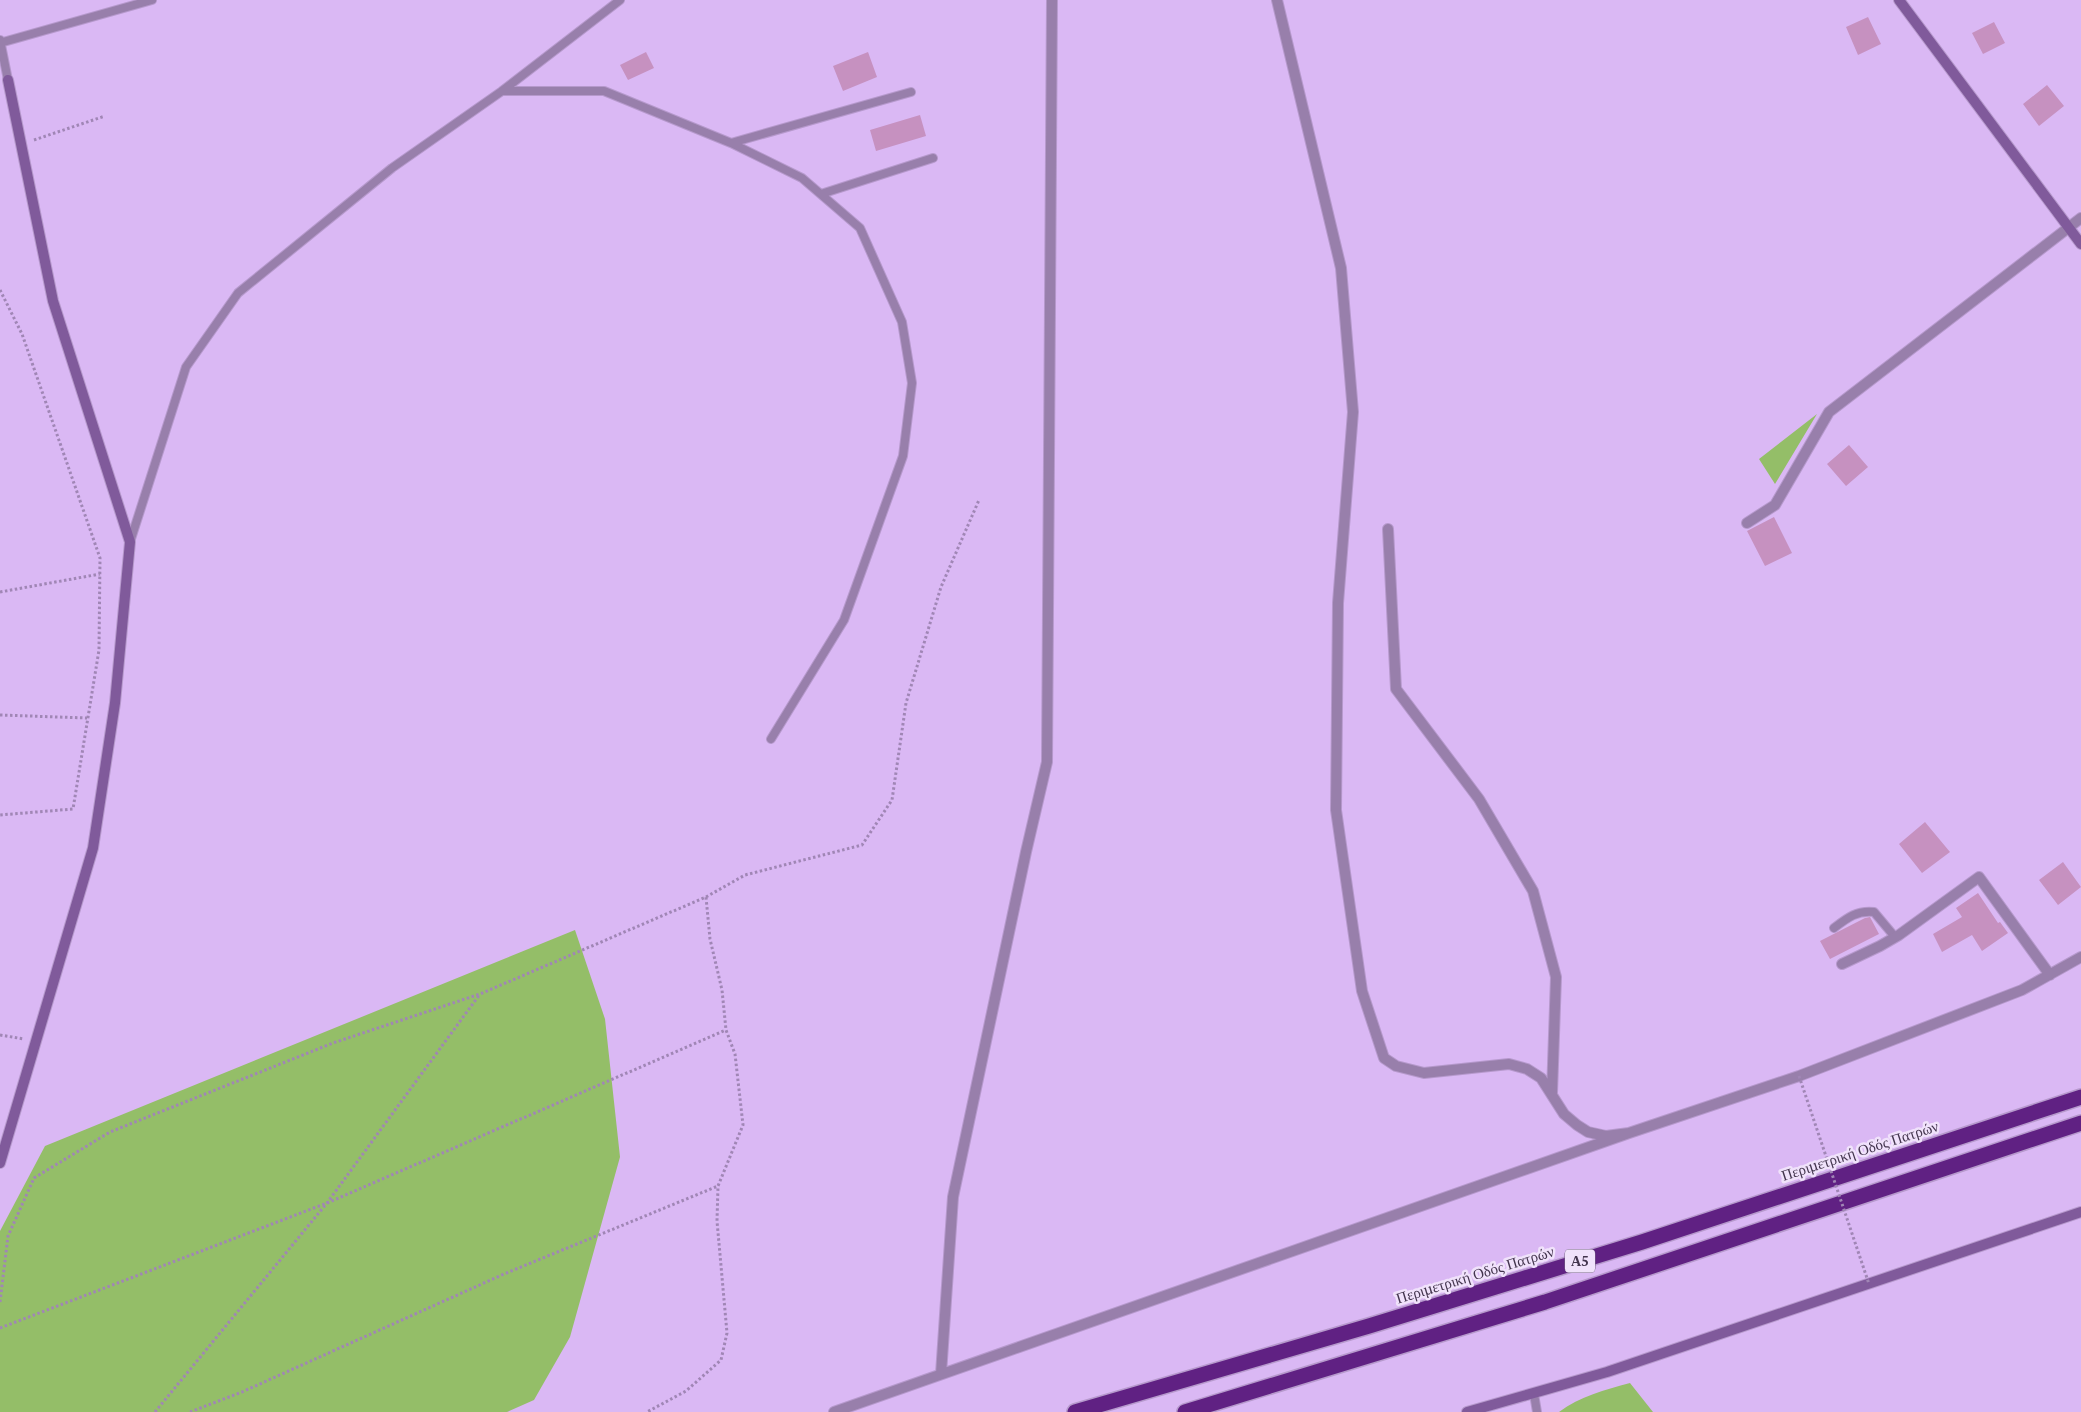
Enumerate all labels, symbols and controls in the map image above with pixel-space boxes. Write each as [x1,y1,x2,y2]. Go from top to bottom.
street label: Περιμετρική Οδός Πατρών [1779,1115,1941,1185]
street label: Περιμετρική Οδός Πατρών [1393,1240,1556,1308]
road number: Α5 [1565,1250,1595,1272]

